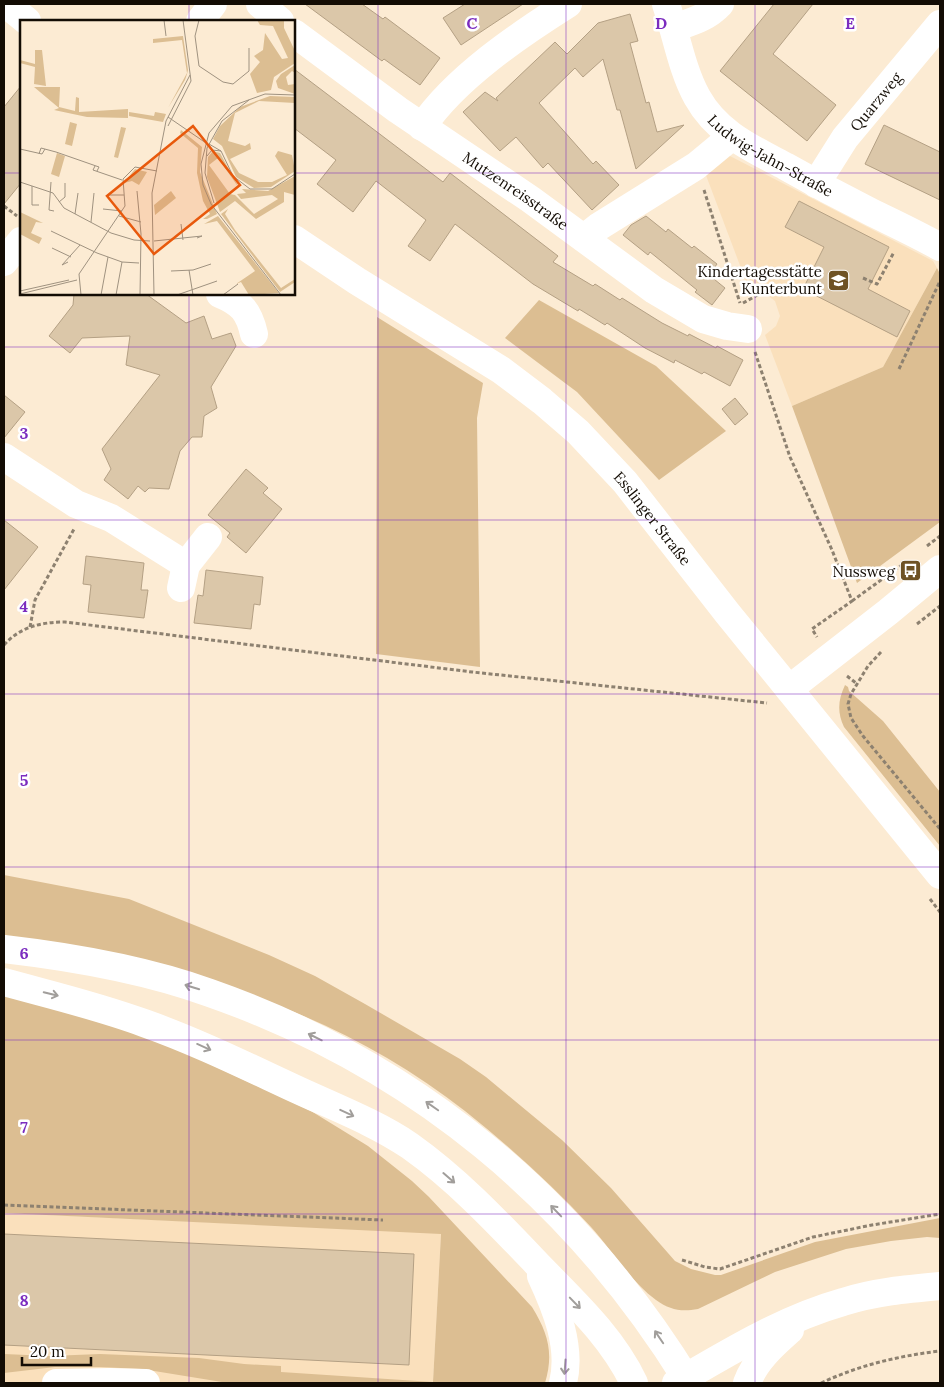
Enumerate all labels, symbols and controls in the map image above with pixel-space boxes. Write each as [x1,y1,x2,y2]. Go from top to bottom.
text: C [466,13,478,33]
text: D [655,13,667,33]
text: E [845,13,855,33]
inset map [20,20,295,295]
street label: Quarzweg [845,67,906,135]
street label: Ludwig-Jahn-Straße [704,110,837,200]
street label: Mutzenreisstraße [459,147,572,234]
place label: Kindertagesstätte Kunterbunt [698,262,822,298]
school or university icon: Kindertagesstätte Kunterbunt [826,268,850,292]
text: 3 [20,423,29,443]
street label: Esslinger Straße [610,467,696,569]
bus stop icon: Nussweg [899,559,923,583]
place label: Nussweg [832,562,896,581]
text: 4 [20,596,29,616]
text: 5 [20,770,29,790]
text: 6 [19,943,29,963]
one-way arrow [184,982,200,991]
one-way arrow [42,990,58,999]
one-way arrow [308,1032,323,1042]
one-way arrow [196,1043,211,1053]
one-way arrow [426,1101,440,1111]
one-way arrow [339,1108,354,1118]
text: 7 [20,1117,28,1137]
one-way arrow [442,1172,455,1183]
one-way arrow [550,1205,562,1218]
text: 8 [19,1290,29,1310]
one-way arrow [569,1297,581,1309]
one-way arrow [653,1330,663,1344]
scale bar [22,1334,91,1366]
text: 20 m [30,1342,65,1361]
one-way arrow [561,1358,570,1374]

